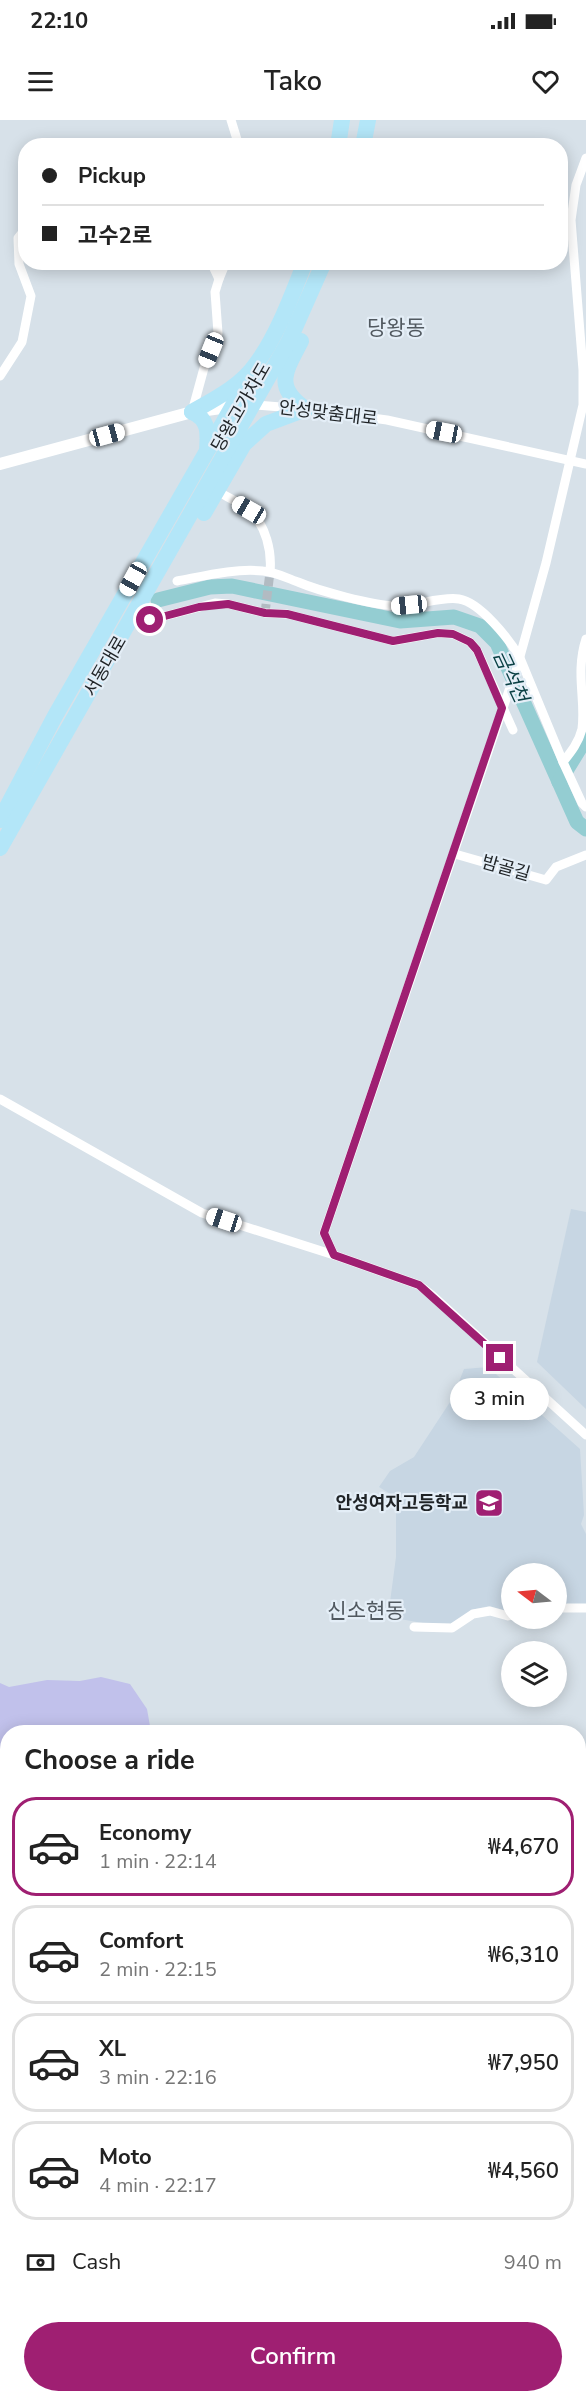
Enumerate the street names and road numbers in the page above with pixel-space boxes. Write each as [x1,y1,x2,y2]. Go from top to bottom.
street label: 당왕고가차도 [206,358,276,456]
street label: 안성맞춤대로 [277,395,379,431]
street label: 서동대로 [78,631,132,701]
street label: 밤골길 [479,850,533,886]

